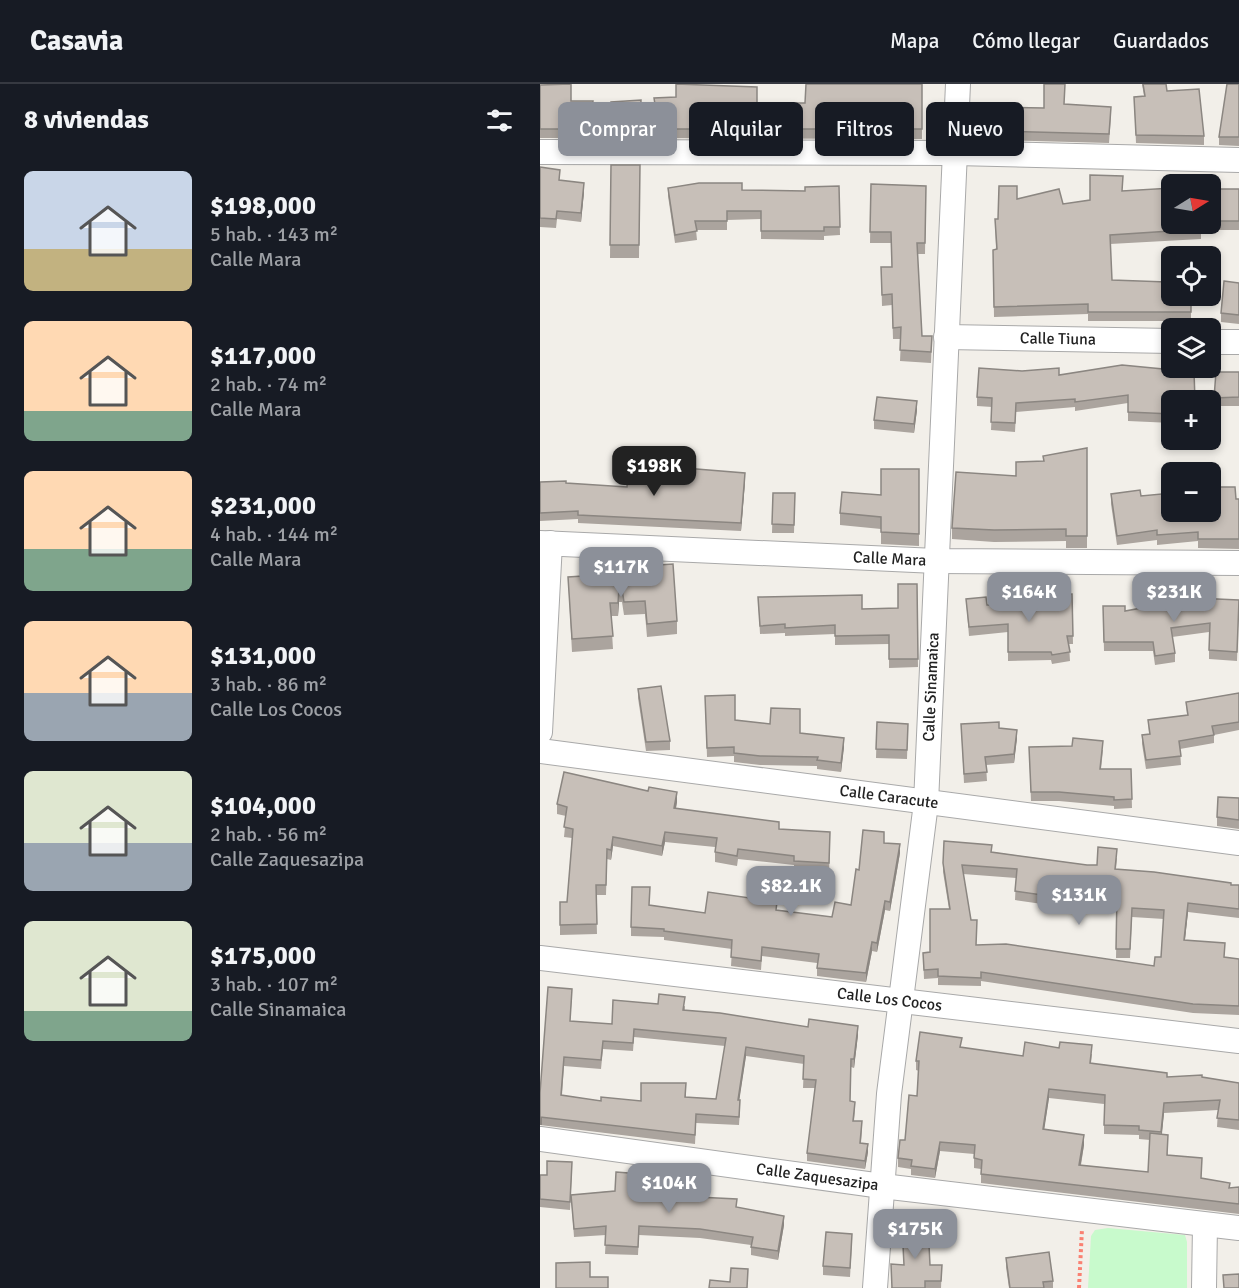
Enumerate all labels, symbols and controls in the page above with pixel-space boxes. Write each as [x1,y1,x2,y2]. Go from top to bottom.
text: Casavia [30,24,123,58]
text: Mapa [890,28,939,54]
text: Cómo llegar [972,28,1080,54]
text: Guardados [1113,28,1209,54]
chip: Comprar [558,102,677,156]
chip: Alquilar [689,102,803,156]
chip: Filtros [815,102,914,156]
chip: Nuevo [926,102,1024,156]
text: 8 viviendas [24,104,149,136]
icon: filters [483,104,516,137]
north arrow [1161,174,1221,234]
map controls [1161,174,1221,522]
text: $198,000 [210,190,316,222]
icon: home [72,195,144,267]
text: 5 hab. · 143 m² [210,222,338,247]
button: locate [1161,246,1221,306]
text: Calle Mara [210,247,301,272]
button: layers [1161,318,1221,378]
street label: Calle Tiuna [1020,328,1096,350]
text: $117,000 [210,340,316,372]
icon: home [72,345,144,417]
text: 2 hab. · 74 m² [210,372,327,397]
button: + [1161,390,1221,450]
text: Calle Mara [210,397,301,422]
pin: $198K [612,446,696,497]
text: $198K [626,453,682,478]
button: − [1161,462,1221,522]
text: $231,000 [210,490,316,522]
icon: home [72,495,144,567]
text: 4 hab. · 144 m² [210,522,338,547]
text: Calle Mara [210,547,301,572]
pin: $117K [579,547,663,598]
street label: Calle Mara [853,547,927,571]
text: $117K [593,554,649,579]
pin: $164K [987,572,1071,623]
pin: $231K [1132,572,1216,623]
text: $164K [1001,579,1057,604]
text: $231K [1146,579,1202,604]
street label: Calle Sinamaica [919,632,944,742]
text: $131,000 [210,640,316,672]
icon: home [72,645,144,717]
text: 3 hab. · 86 m² [210,672,327,697]
text: Calle Los Cocos [210,697,342,722]
street label: Calle Caracute [838,781,940,813]
text: $104,000 [210,790,316,822]
icon: home [72,795,144,867]
text: 2 hab. · 56 m² [210,822,327,847]
text: Calle Zaquesazipa [210,847,364,872]
pin: $82.1K [742,866,840,917]
text: $82.1K [760,873,822,898]
pin: $131K [1037,875,1121,926]
text: $131K [1051,882,1107,907]
text: $175,000 [210,940,316,972]
icon: home [72,945,144,1017]
text: 3 hab. · 107 m² [210,972,338,997]
street label: Calle Los Cocos [836,983,943,1016]
text: Calle Sinamaica [210,997,347,1022]
street label: Calle Zaquesazipa [755,1159,880,1195]
pin: $104K [627,1163,711,1214]
text: $104K [641,1170,697,1195]
pin: $175K [873,1209,957,1260]
text: $175K [887,1216,943,1241]

